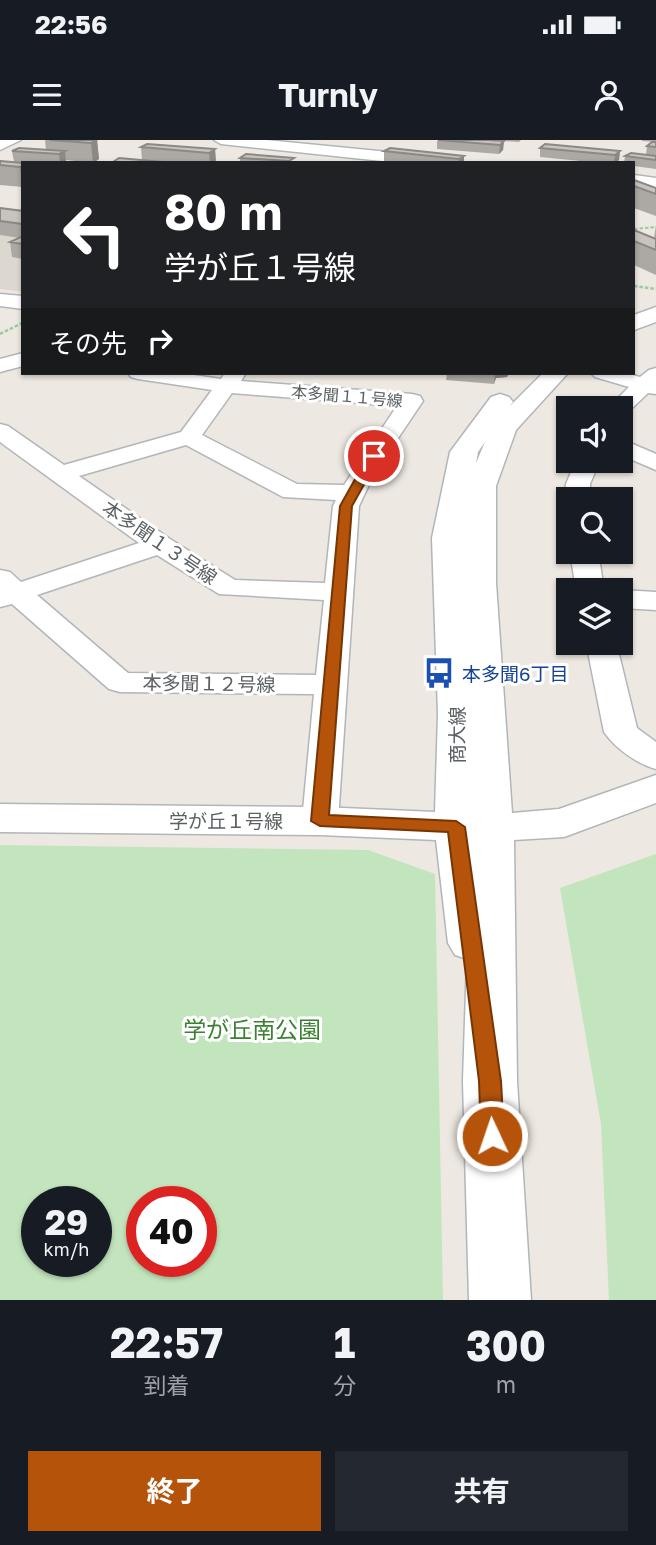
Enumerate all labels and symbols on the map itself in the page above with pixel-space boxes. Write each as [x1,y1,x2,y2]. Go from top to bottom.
street label: 本多聞１１号線 [290,381,404,411]
pin [344,426,404,486]
street label: 本多聞１３号線 [98,495,222,589]
bus stop icon: 本多聞6丁目 [422,656,456,690]
place label: 本多聞6丁目 [462,662,569,685]
street label: 本多聞１２号線 [142,670,276,696]
street label: 商大線 [445,706,468,764]
street label: 学が丘１号線 [169,809,283,832]
park label: 学が丘南公園 [183,1015,321,1043]
position arrow [455,1099,529,1173]
speed limit sign: 40 [126,1186,217,1277]

